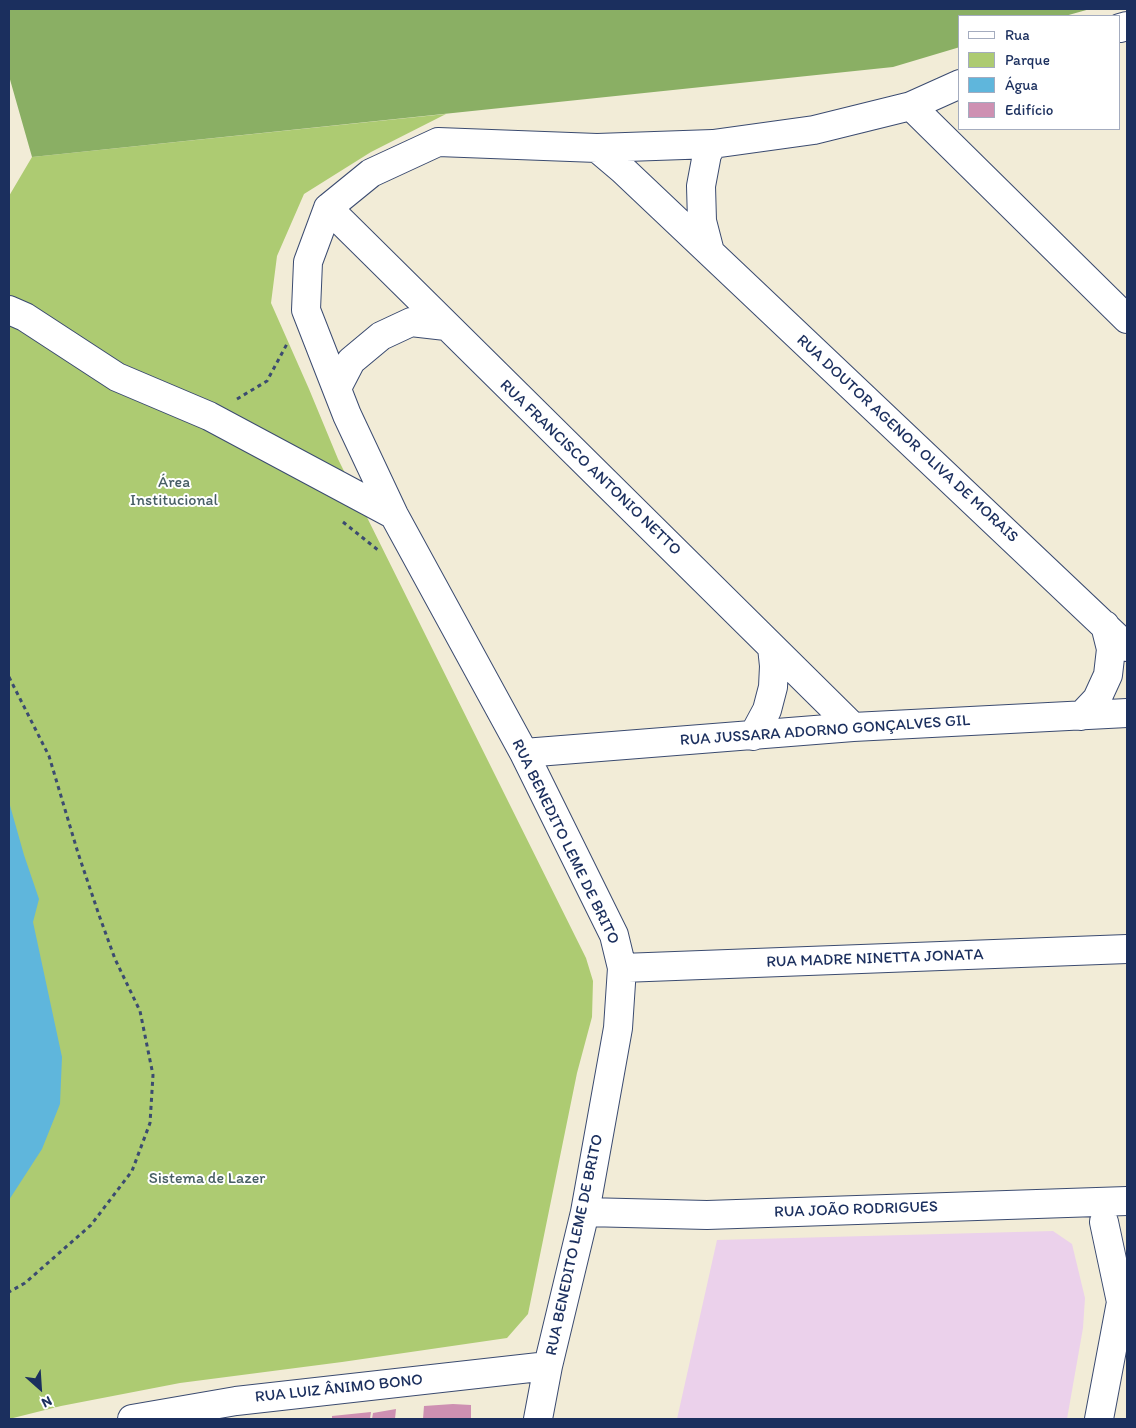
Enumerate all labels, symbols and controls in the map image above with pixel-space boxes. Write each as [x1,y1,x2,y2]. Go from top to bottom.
legend [958,15,1121,130]
text: Rua [1005,26,1030,44]
text: Parque [1005,51,1050,69]
text: Água [1005,76,1038,94]
text: Edifício [1005,101,1053,119]
street label: RUA DOUTOR AGENOR OLIVA DE MORAIS [792,331,1022,547]
street label: RUA FRANCISCO ANTONIO NETTO [495,376,685,560]
park label: Área Institucional [130,473,218,511]
street label: RUA JUSSARA ADORNO GONÇALVES GIL [679,711,971,751]
street label: RUA BENEDITO LEME DE BRITO [507,736,623,948]
street label: RUA MADRE NINETTA JONATA [766,946,984,972]
street label: RUA BENEDITO LEME DE BRITO [542,1133,608,1357]
park label: Sistema de Lazer [149,1169,265,1189]
street label: RUA JOÃO RODRIGUES [774,1198,938,1222]
north arrow [15,1363,65,1413]
street label: RUA LUIZ ÂNIMO BONO [254,1371,424,1407]
text: N [39,1392,55,1412]

